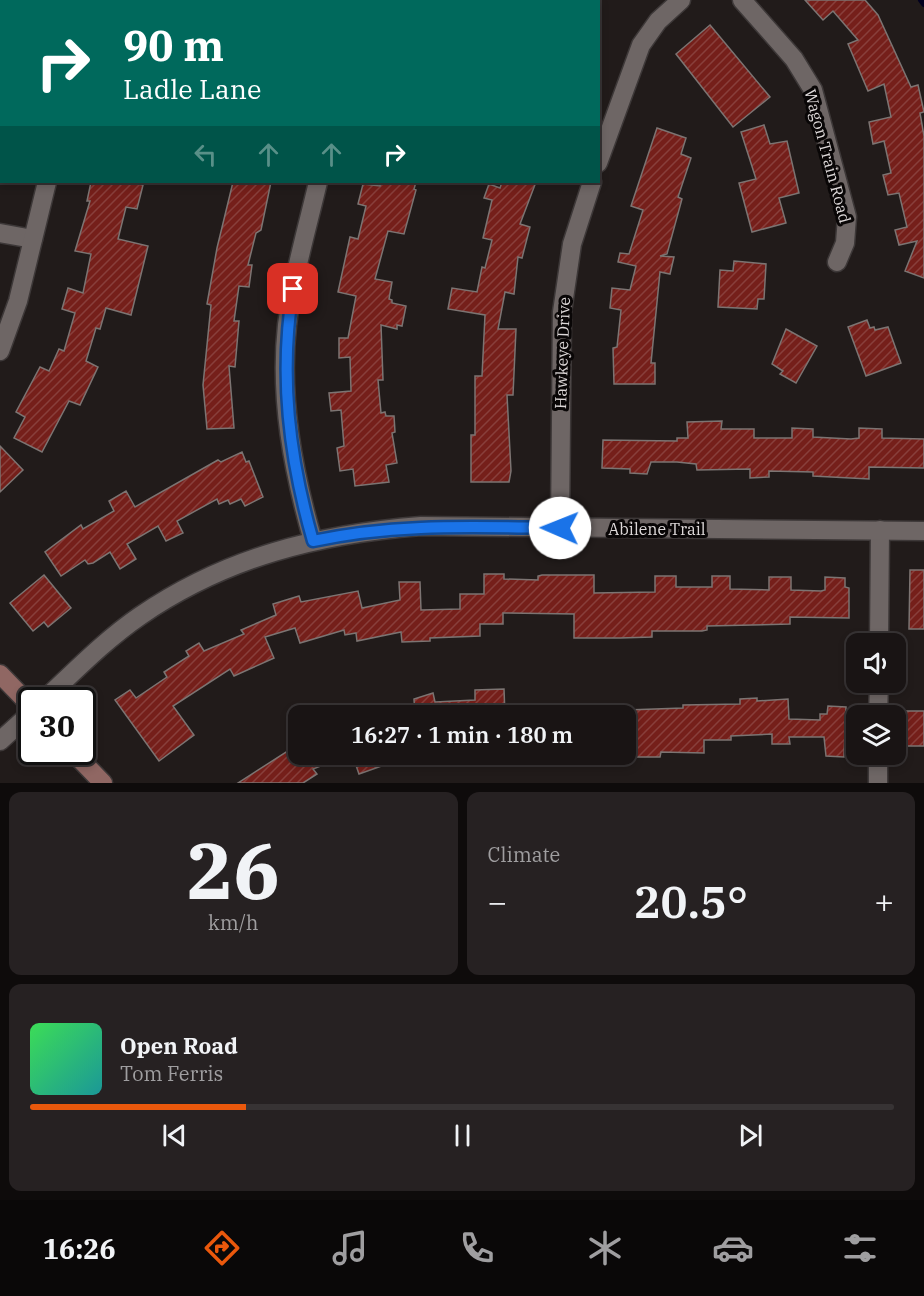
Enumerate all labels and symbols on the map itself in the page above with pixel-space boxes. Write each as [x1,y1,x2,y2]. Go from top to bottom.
street label: Wagon Train Road [800,87,856,225]
pin [267,263,318,314]
street label: Hawkeye Drive [550,297,574,409]
position arrow [528,496,592,560]
street label: Abilene Trail [608,519,706,539]
speed limit sign: 30 [18,687,96,765]

